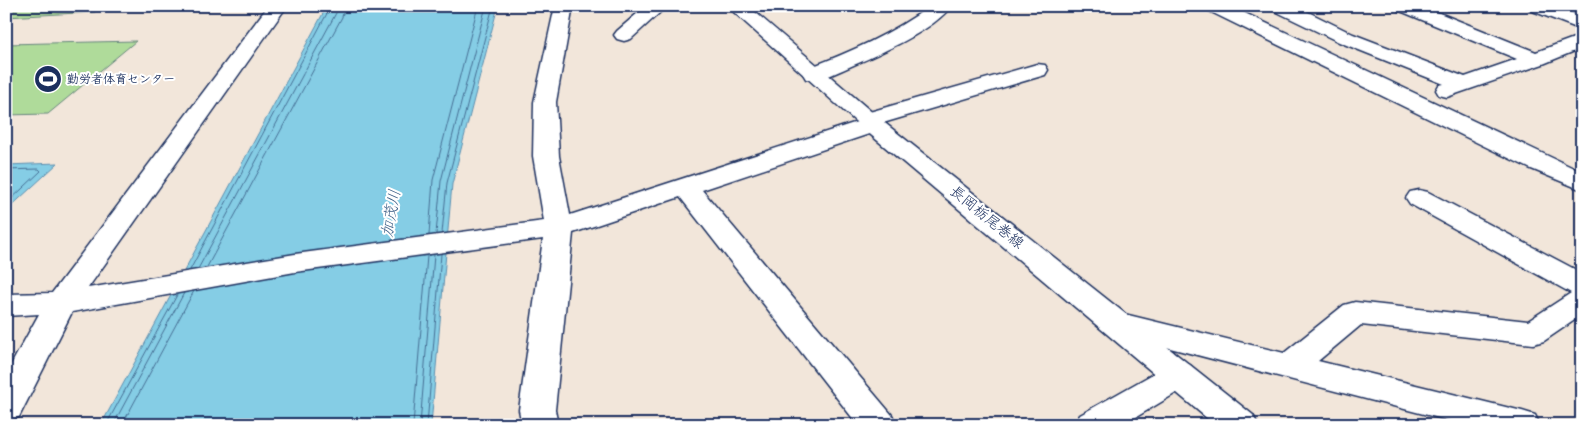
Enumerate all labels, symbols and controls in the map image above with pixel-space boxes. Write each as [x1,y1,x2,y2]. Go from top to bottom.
sports icon: 勤労者体育センター [33,64,63,94]
place label: 勤労者体育センター [67,72,175,87]
street label: 長岡栃尾巻線 [946,182,1028,253]
water label: 加茂川 [378,188,405,239]

